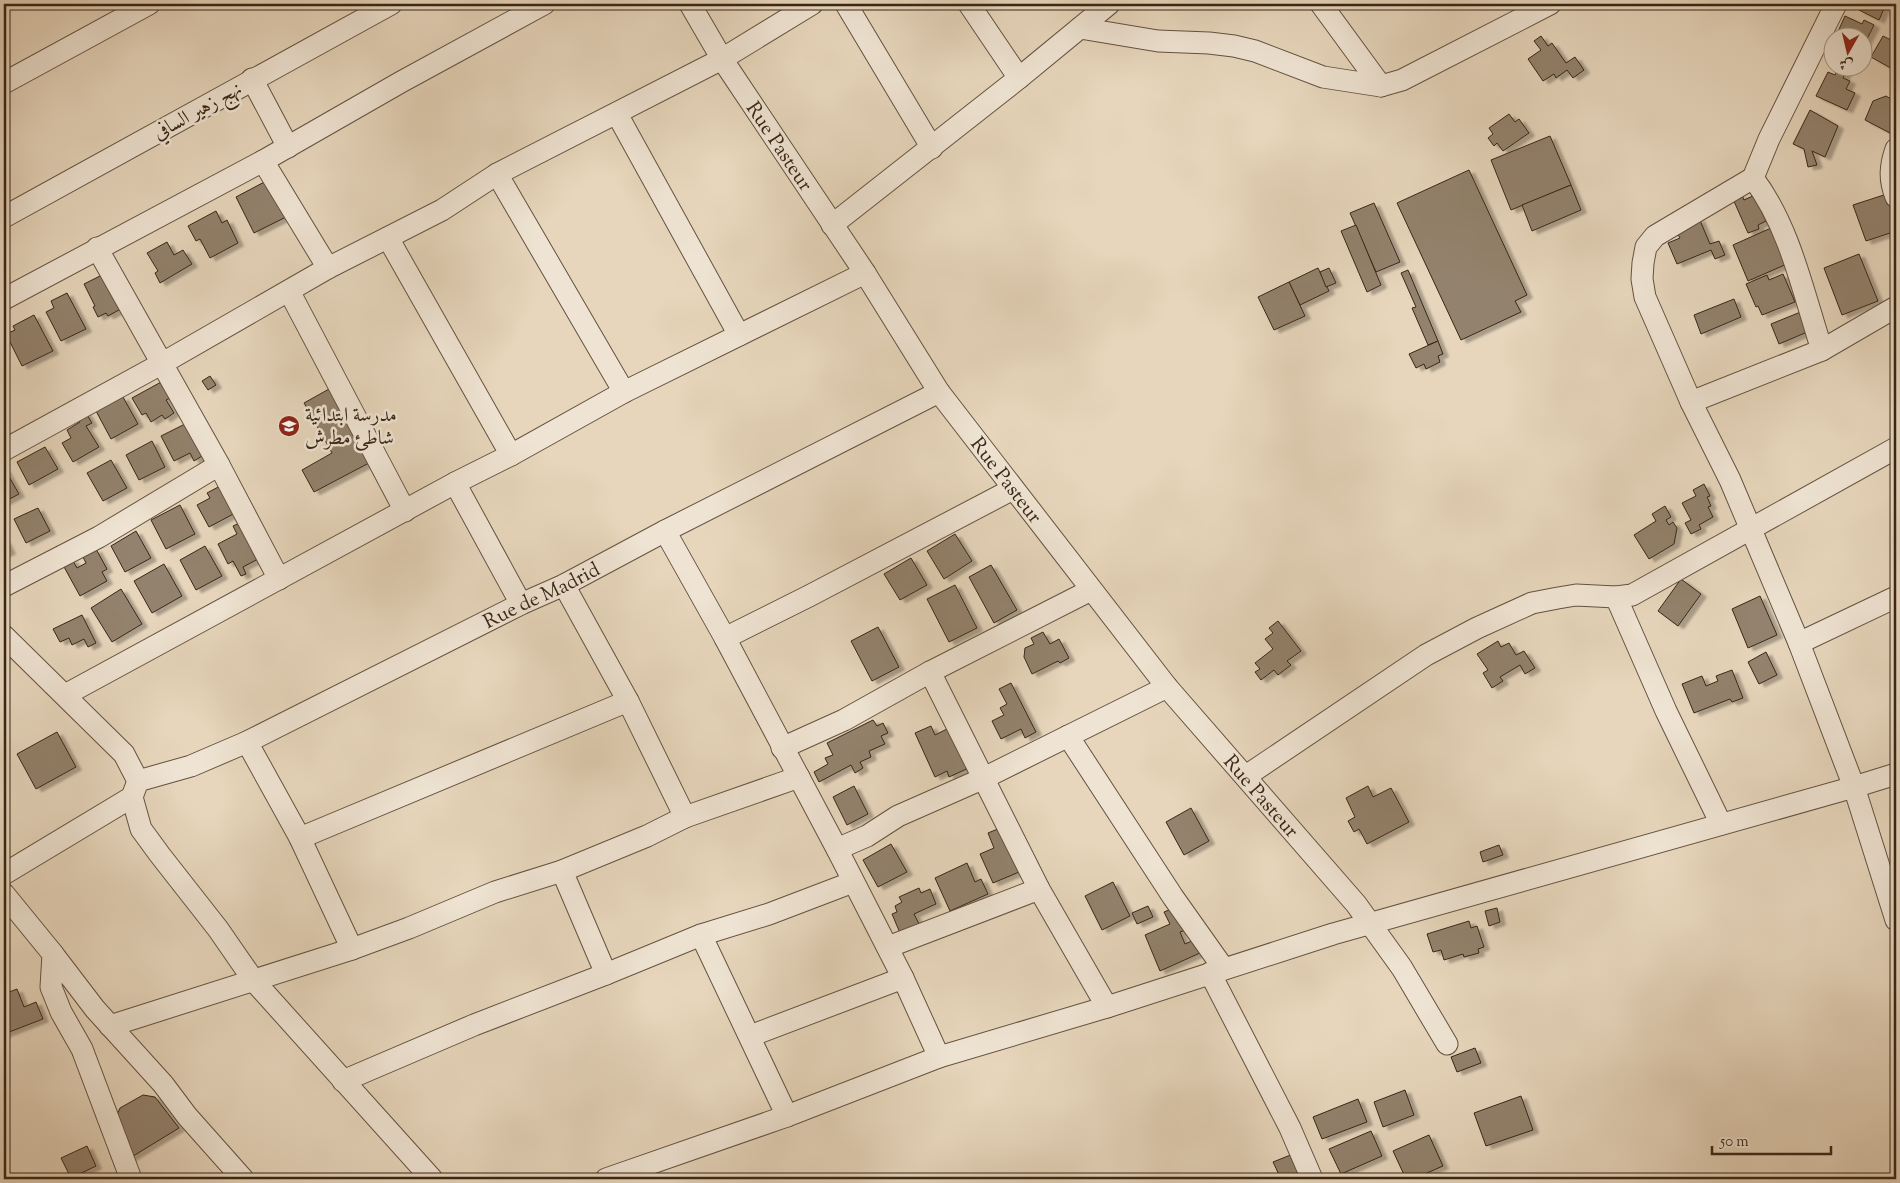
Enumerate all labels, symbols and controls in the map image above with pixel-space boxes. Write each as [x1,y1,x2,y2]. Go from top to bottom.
north arrow [1822,28,1872,78]
text: ش [1838,52,1855,74]
street label: نهج زهير السافي [148,76,249,149]
street label: Rue Pasteur [737,97,819,198]
place label: مدرسة ابتدائية شاطئ مطرش [305,402,397,454]
school or university icon: مدرسة ابتدائية شاطئ مطرش [277,414,301,438]
street label: Rue Pasteur [962,432,1048,531]
street label: Rue de Madrid [479,556,606,638]
street label: Rue Pasteur [1215,749,1305,846]
scale bar [1712,1123,1831,1155]
text: 50 m [1719,1132,1749,1153]

